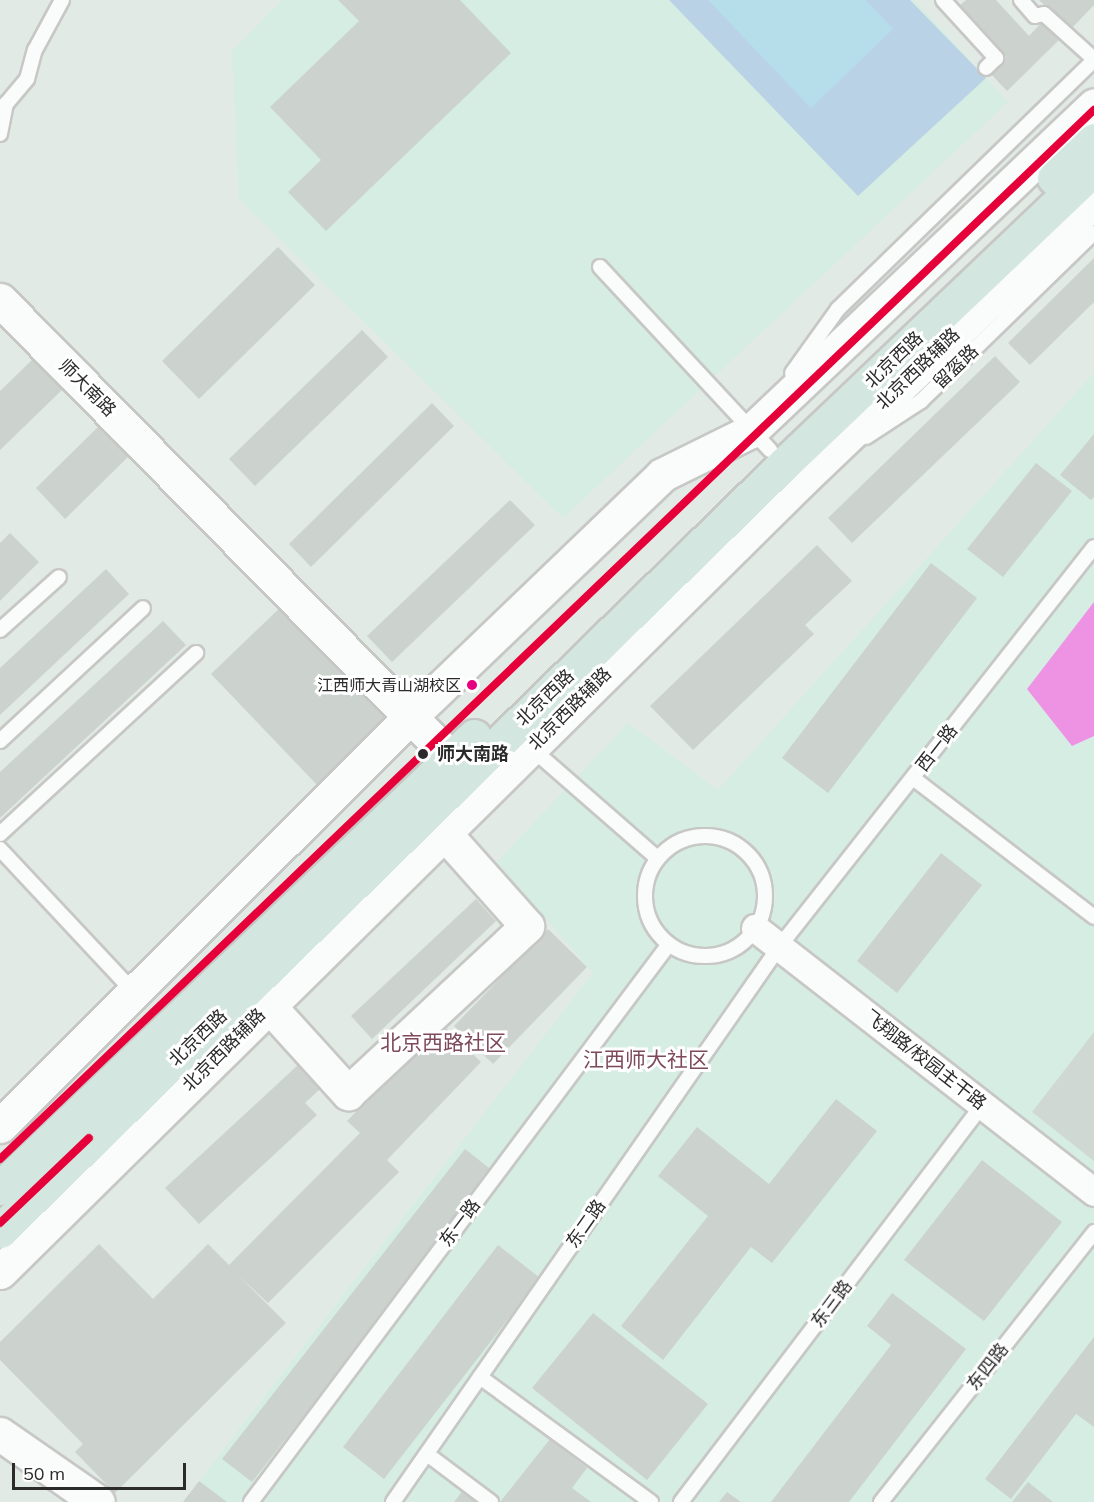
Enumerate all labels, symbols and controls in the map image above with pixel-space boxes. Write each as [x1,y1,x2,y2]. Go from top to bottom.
street label: 北京西路辅路 [872,324,964,414]
street label: 北京西路 [861,327,927,393]
street label: 留盔路 [929,340,983,394]
street label: 师大南路 [54,355,120,421]
street label: 北京西路辅路 [524,663,616,755]
street label: 北京西路 [512,665,578,731]
place label: 江西师大青山湖校区 [317,675,461,695]
marker: 江西师大青山湖校区 [466,679,478,691]
street label: 西一路 [912,720,962,776]
place label: 师大南路 [437,743,509,765]
marker: 师大南路 [414,745,432,763]
street label: 北京西路辅路 [178,1004,270,1096]
street label: 北京西路 [165,1005,231,1071]
street label: 飞翔路/校园主干路 [860,1006,990,1114]
district label: 北京西路社区 [380,1029,506,1055]
district label: 江西师大社区 [583,1046,709,1072]
street label: 东一路 [435,1195,485,1251]
street label: 东二路 [562,1196,610,1252]
street label: 东三路 [807,1276,857,1332]
street label: 东四路 [963,1339,1013,1395]
scale bar [15,1451,189,1489]
text: 50 m [23,1462,65,1485]

